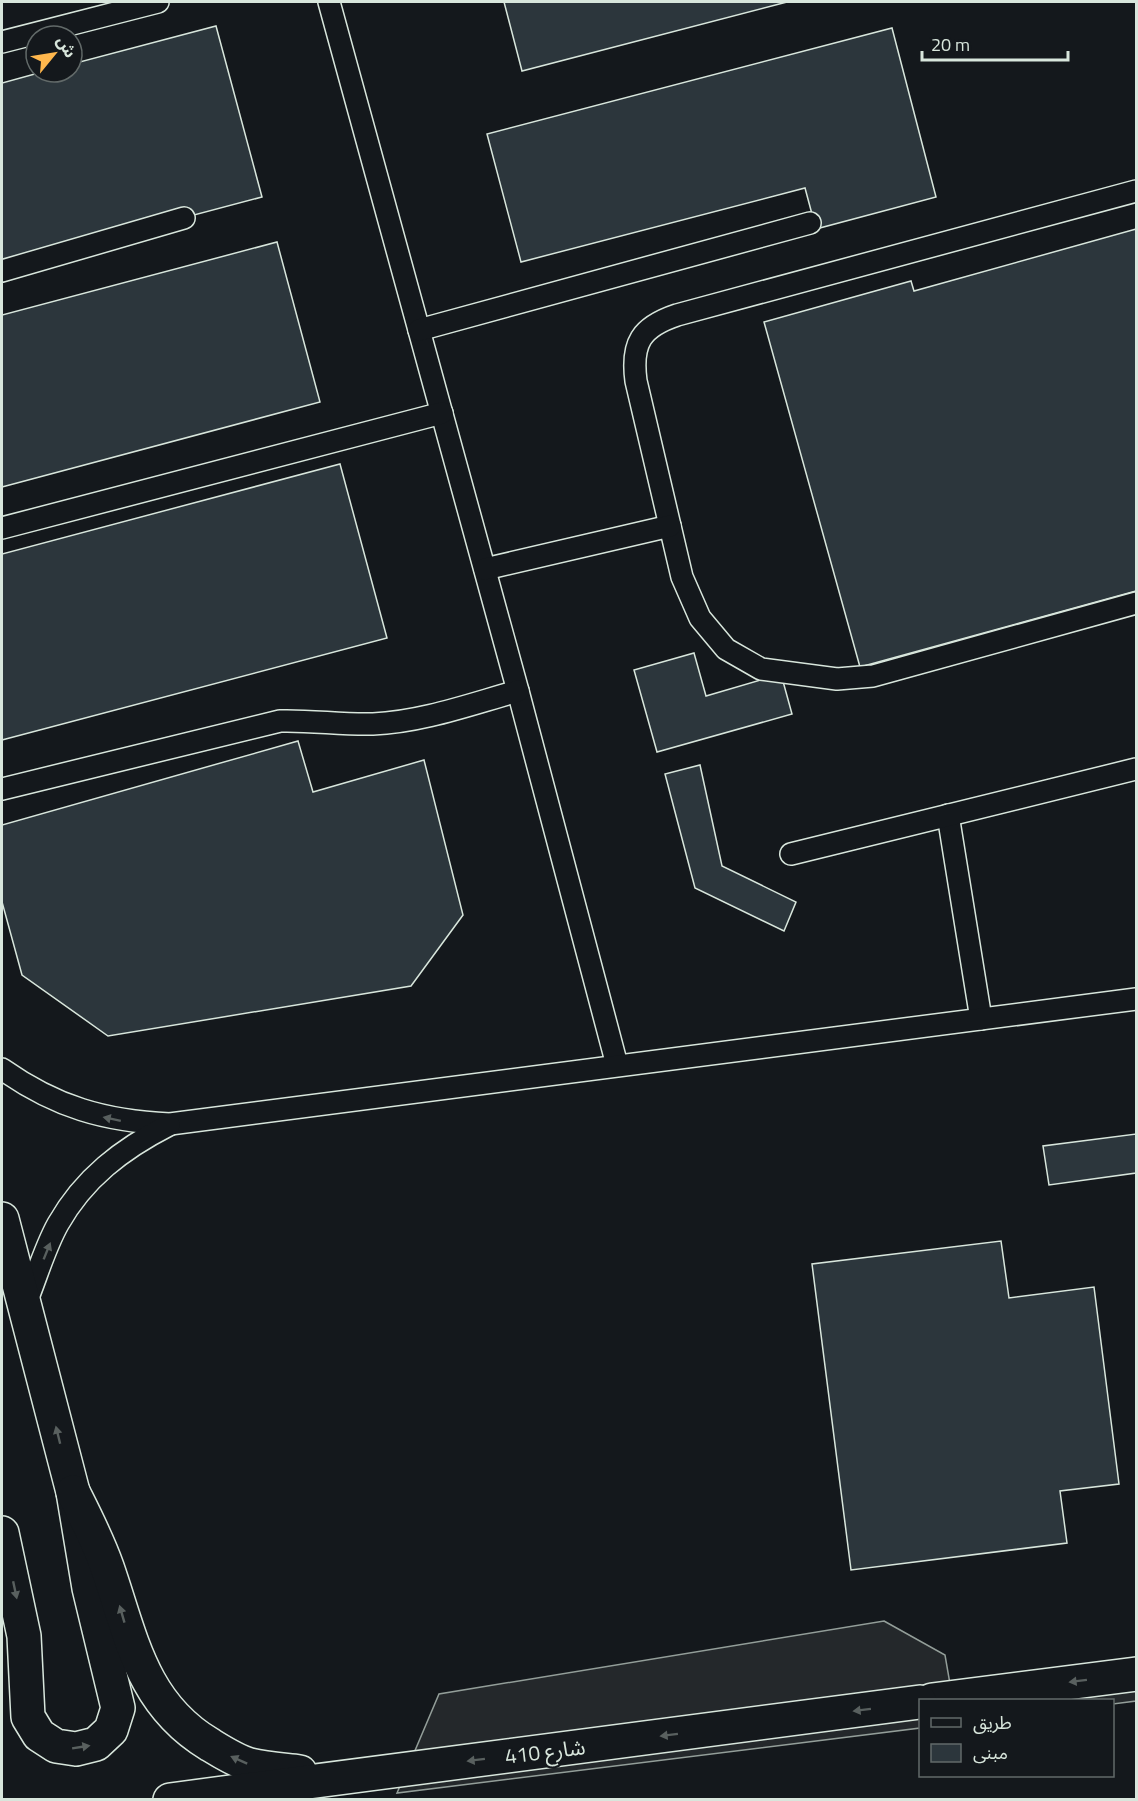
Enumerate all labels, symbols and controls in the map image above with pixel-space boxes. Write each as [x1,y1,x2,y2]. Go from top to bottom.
north arrow [24,24,84,84]
scale bar [922,24,1068,62]
text: ش [51,31,83,62]
text: 20 m [931,31,970,58]
one-way arrow [102,1114,121,1123]
one-way arrow [42,1242,52,1260]
one-way arrow [53,1426,63,1444]
one-way arrow [11,1580,21,1599]
one-way arrow [117,1605,126,1623]
one-way arrow [1069,1677,1088,1686]
legend [919,1699,1114,1777]
one-way arrow [853,1705,872,1714]
text: طريق [973,1709,1012,1736]
street label: شارع 410 [503,1730,587,1772]
one-way arrow [660,1730,679,1740]
text: مبنى [973,1739,1008,1766]
one-way arrow [72,1742,91,1751]
one-way arrow [230,1755,248,1764]
one-way arrow [466,1755,485,1765]

